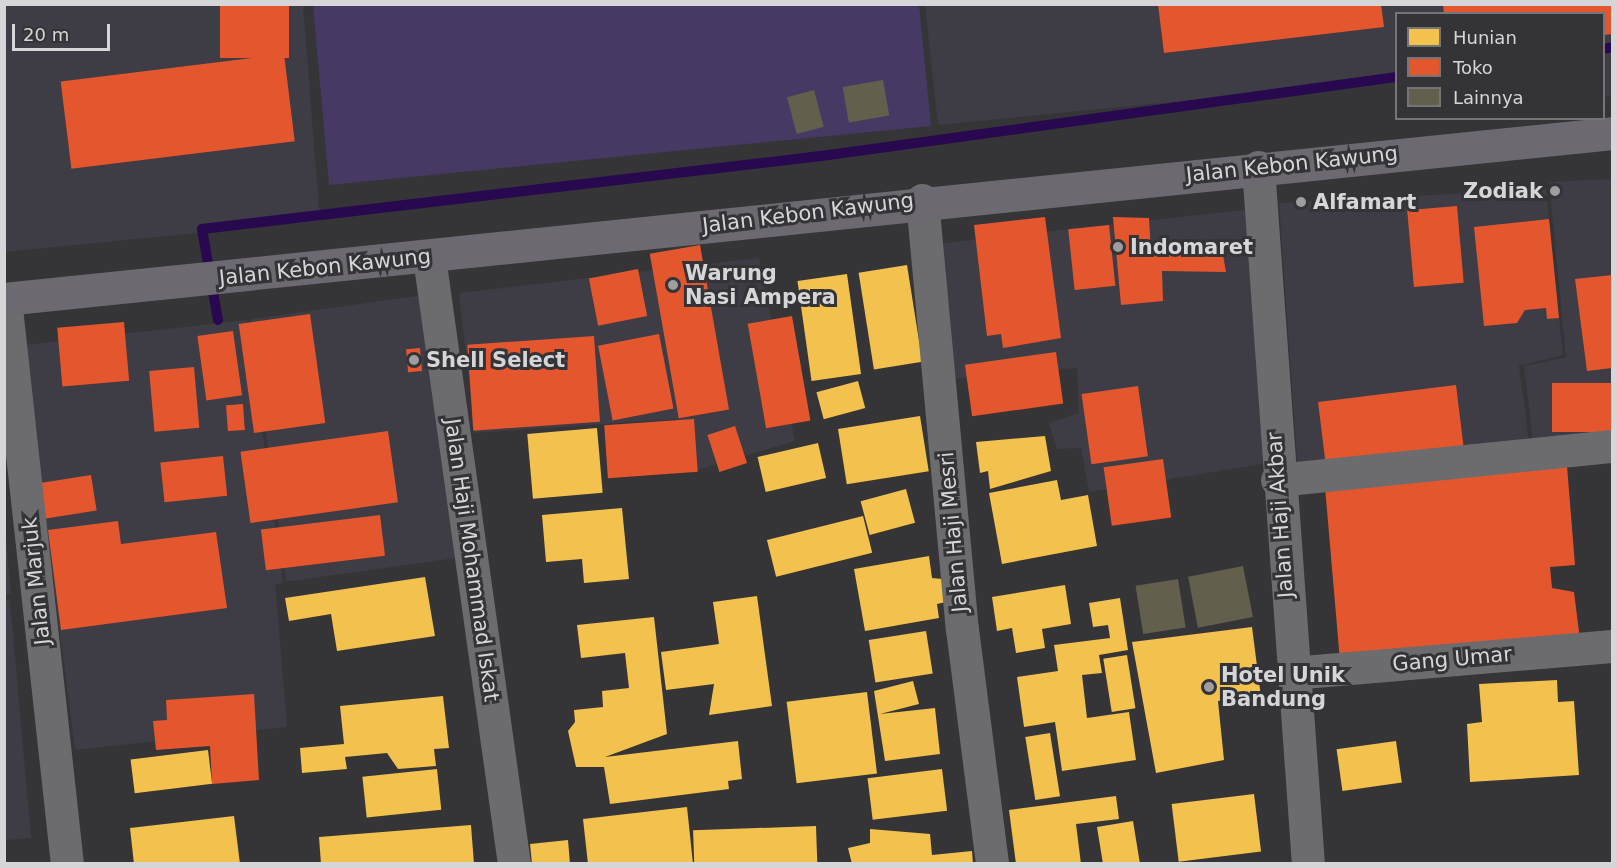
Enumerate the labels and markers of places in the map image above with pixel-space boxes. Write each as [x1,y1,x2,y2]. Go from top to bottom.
place label: Zodiak [1463,178,1543,204]
marker: Zodiak [1548,184,1562,198]
place label: Alfamart [1313,189,1416,215]
marker: Alfamart [1294,195,1308,209]
place label: Indomaret [1130,234,1253,260]
marker: Indomaret [1111,240,1125,254]
place label: Warung Nasi Ampera [685,260,836,310]
marker: Warung Nasi Ampera [666,278,680,292]
place label: Shell Select [426,347,565,373]
marker: Shell Select [407,353,421,367]
place label: Hotel Unik Bandung [1221,662,1345,712]
marker: Hotel Unik Bandung [1202,680,1216,694]

